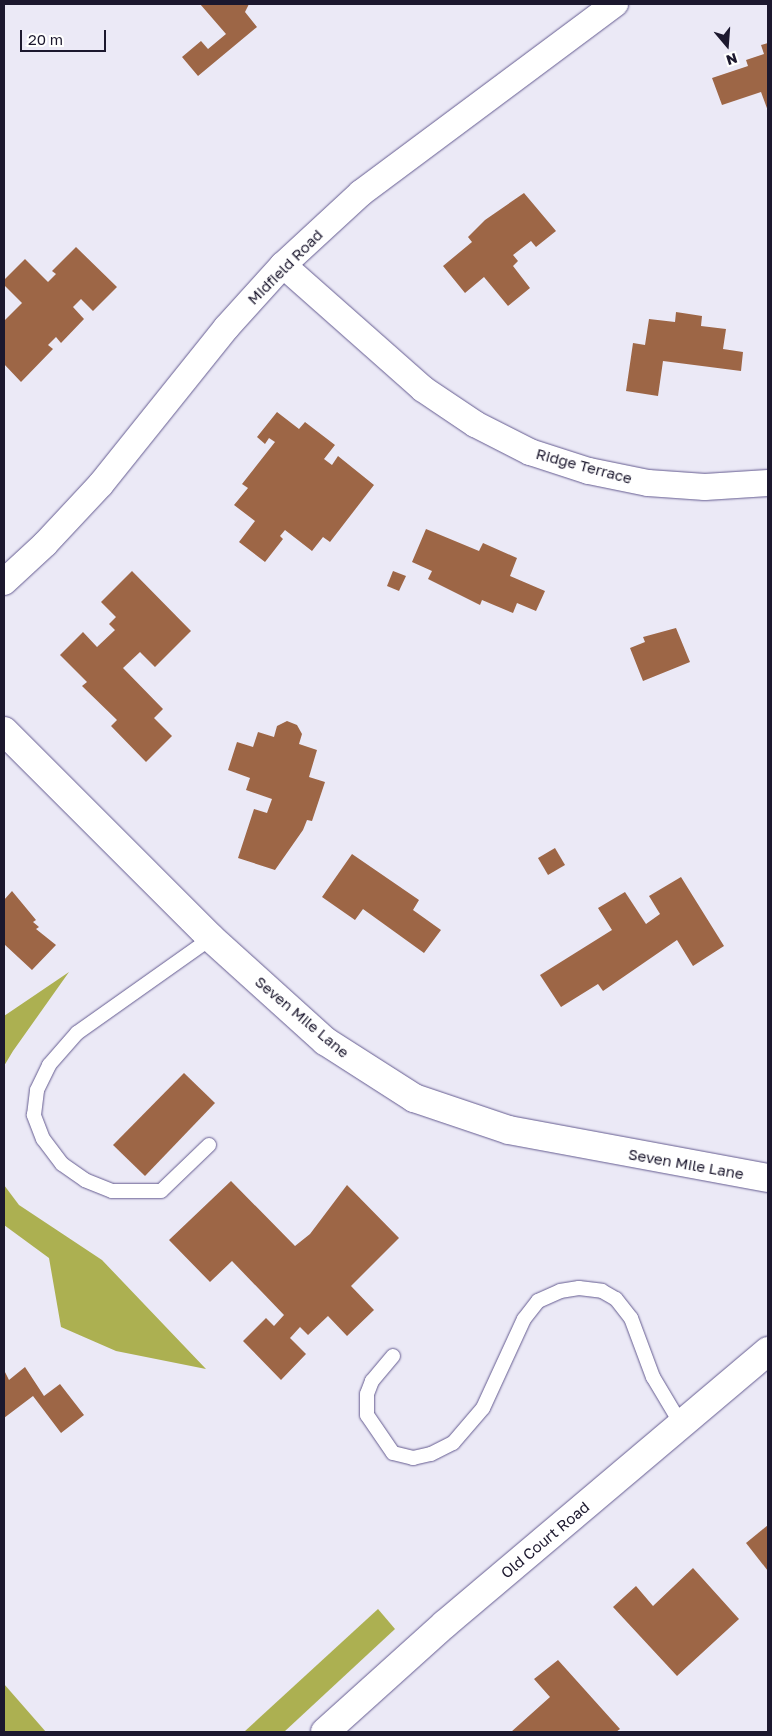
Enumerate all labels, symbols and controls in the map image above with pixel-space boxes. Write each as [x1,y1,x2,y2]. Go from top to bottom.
scale bar [22,20,109,52]
north arrow [702,20,752,70]
text: 20 m [28,30,63,48]
text: N [724,50,739,69]
street label: Midfield Road [244,226,326,308]
street label: Ridge Terrace [534,445,634,487]
street label: Seven Mile Lane [251,973,353,1061]
street label: Seven Mile Lane [627,1145,745,1183]
street label: Old Court Road [497,1498,593,1582]

